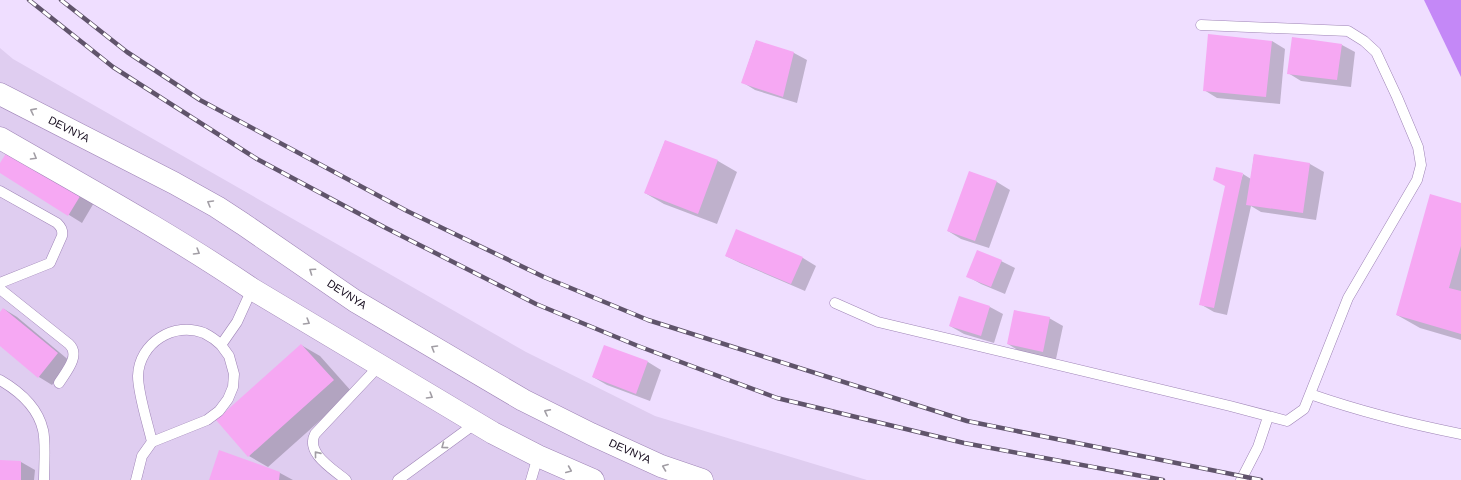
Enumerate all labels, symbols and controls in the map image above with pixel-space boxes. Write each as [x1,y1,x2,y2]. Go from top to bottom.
one-way arrow [30,108,37,115]
street label: DEVNYA [46,114,92,145]
one-way arrow [30,153,37,160]
one-way arrow [207,201,214,208]
one-way arrow [193,248,200,255]
one-way arrow [310,269,317,276]
street label: DEVNYA [325,277,369,311]
one-way arrow [303,317,310,324]
one-way arrow [431,345,438,352]
one-way arrow [426,391,433,398]
one-way arrow [544,409,552,417]
street label: DEVNYA [607,436,653,466]
one-way arrow [442,441,449,448]
one-way arrow [315,451,322,458]
one-way arrow [662,463,669,471]
one-way arrow [565,465,573,473]

